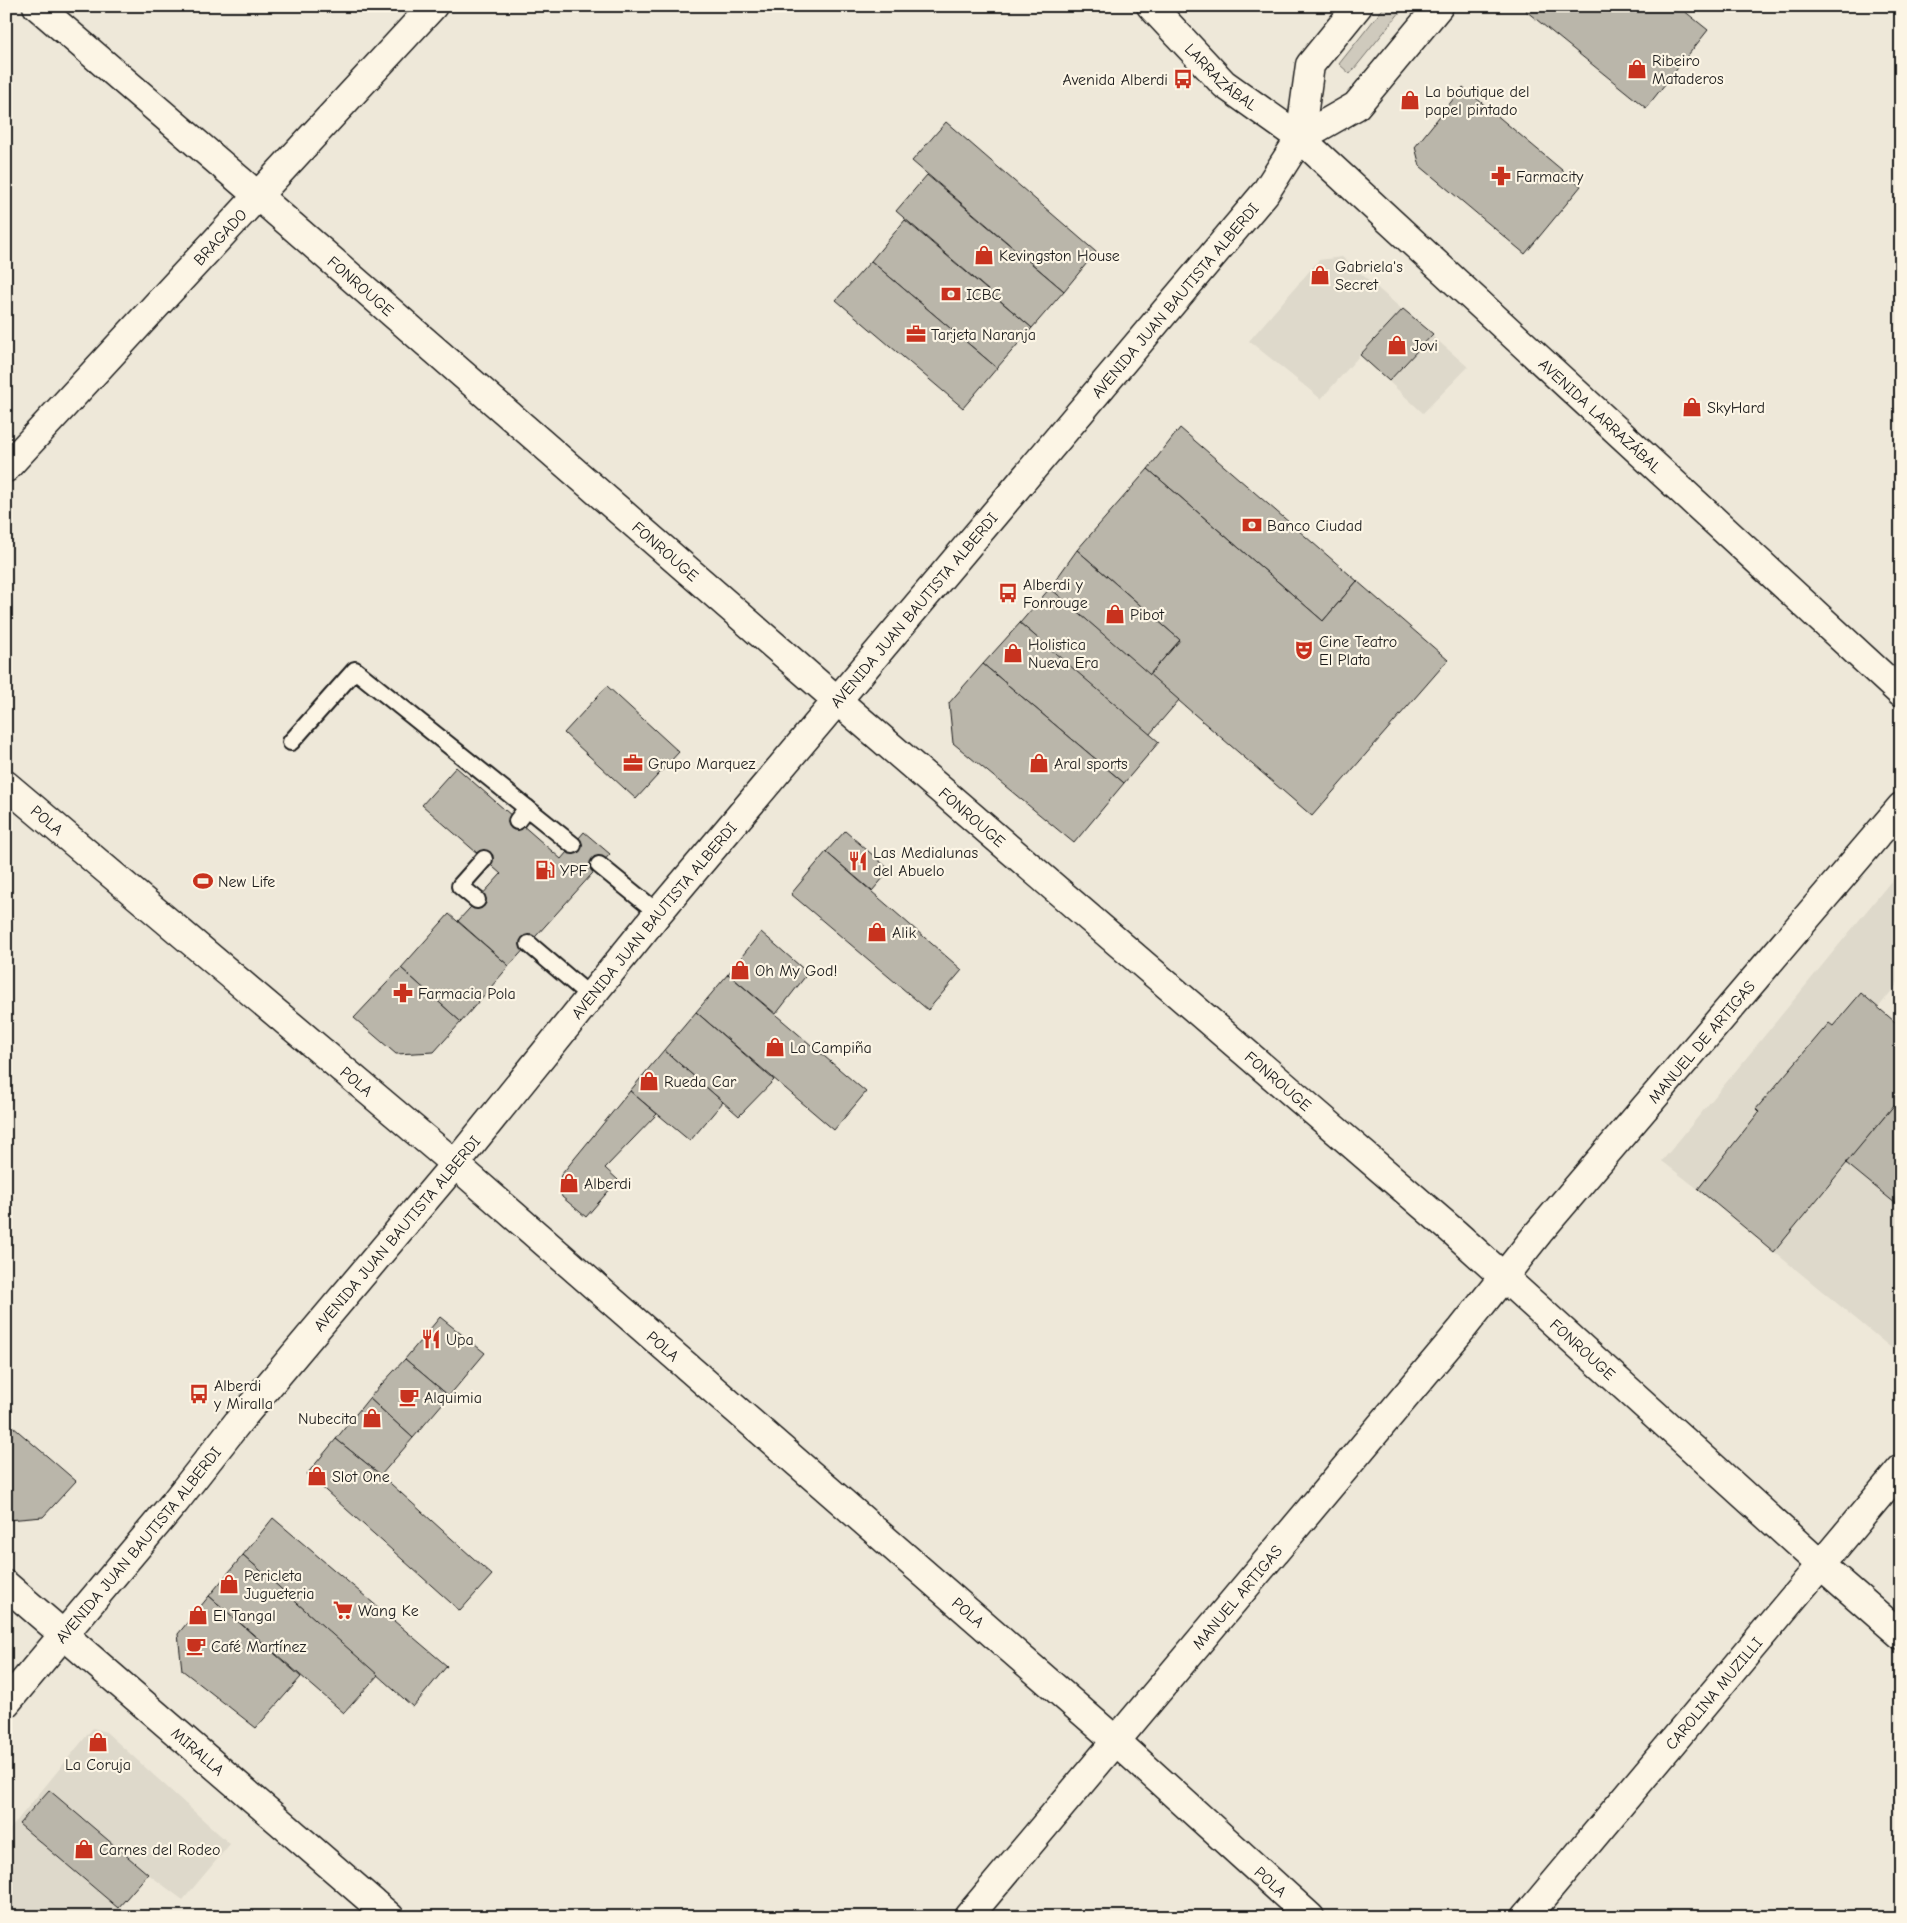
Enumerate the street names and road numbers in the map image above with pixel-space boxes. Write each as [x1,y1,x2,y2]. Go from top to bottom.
street label: LARRAZÁBAL [1181,40,1260,115]
street label: AVENIDA JUAN BAUTISTA ALBERDI [1088,200,1263,402]
street label: BRAGADO [190,206,251,269]
street label: FONROUGE [324,253,397,320]
street label: AVENIDA LARRAZÁBAL [1535,355,1665,477]
street label: AVENIDA JUAN BAUTISTA ALBERDI [827,509,1002,712]
street label: FONROUGE [628,518,702,586]
street label: FONROUGE [935,784,1009,851]
street label: POLA [27,802,66,839]
street label: AVENIDA JUAN BAUTISTA ALBERDI [568,819,741,1023]
street label: MANUEL DE ARTIGAS [1645,977,1759,1107]
street label: FONROUGE [1241,1048,1315,1115]
street label: POLA [336,1063,376,1101]
street label: AVENIDA JUAN BAUTISTA ALBERDI [310,1132,484,1335]
street label: FONROUGE [1546,1316,1619,1384]
street label: POLA [643,1328,682,1365]
street label: AVENIDA JUAN BAUTISTA ALBERDI [52,1444,225,1647]
street label: MANUEL ARTIGAS [1189,1542,1286,1653]
street label: POLA [948,1594,987,1632]
street label: CAROLINA MUZILLI [1662,1634,1766,1753]
street label: MIRALLA [167,1724,228,1780]
street label: POLA [1251,1863,1290,1901]

